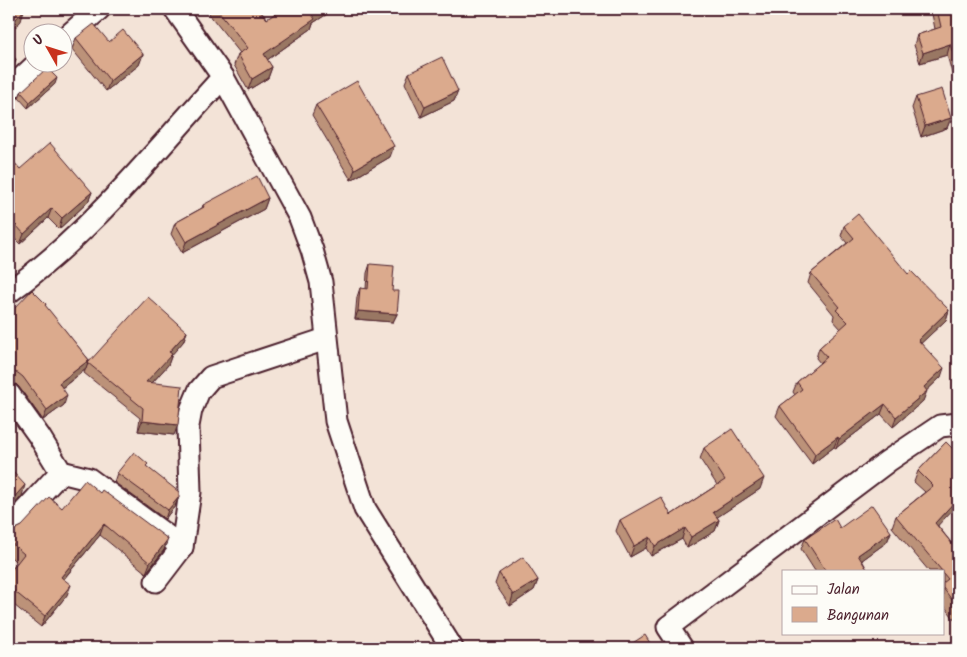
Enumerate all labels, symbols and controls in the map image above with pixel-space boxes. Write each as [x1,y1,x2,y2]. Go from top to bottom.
north arrow [22,22,72,72]
text: U [28,30,50,51]
legend [782,570,944,634]
text: Jalan [827,578,860,602]
text: Bangunan [827,604,889,628]

